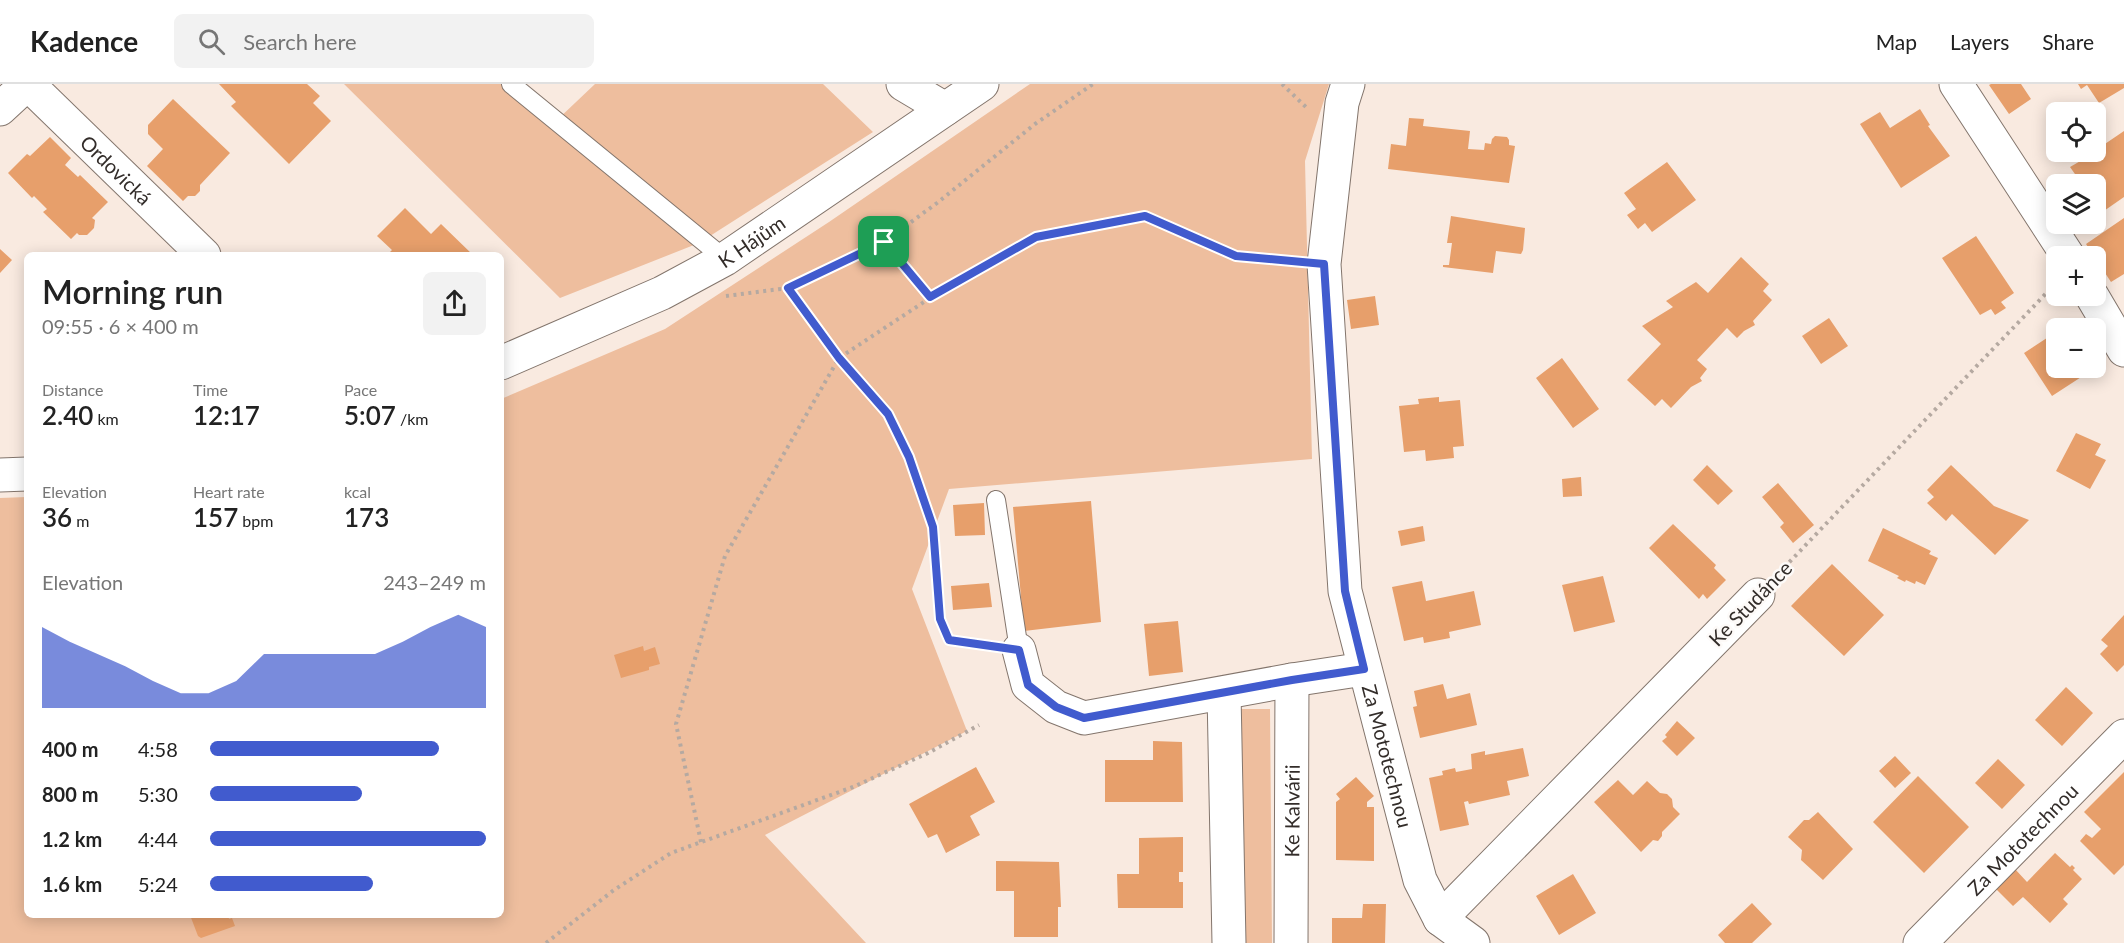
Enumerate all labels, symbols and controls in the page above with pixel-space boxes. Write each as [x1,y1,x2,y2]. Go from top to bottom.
search box [174,14,594,68]
text: Kadence [30,24,138,58]
icon: search [195,25,228,58]
text: Search here [243,28,357,55]
text: Map [1876,29,1917,54]
text: Layers [1950,29,2009,54]
text: Share [2042,29,2094,54]
map controls [2046,102,2106,378]
button: locate [2046,102,2106,162]
street label: Ordovická [76,130,157,210]
button: layers [2046,174,2106,234]
street label: K Hájům [713,210,789,272]
pin [858,216,909,267]
icon: arrive [867,225,900,258]
button: + [2046,246,2106,306]
text: Morning run [42,271,223,311]
button: share [423,272,486,335]
text: 09:55 · 6 × 400 m [42,314,199,338]
button: − [2046,318,2106,378]
text: Distance [42,380,103,399]
text: Time [193,380,228,399]
text: Pace [344,380,377,399]
text: 2.40 [42,399,93,431]
text: 12:17 [193,399,260,431]
text: 5:07 [344,399,396,431]
text: km [93,409,119,428]
text: /km [396,409,428,428]
text: Elevation [42,482,107,501]
text: Heart rate [193,482,265,501]
text: kcal [344,482,371,501]
text: 36 [42,501,72,533]
text: 157 [193,501,238,533]
text: 173 [344,501,389,533]
text: m [72,511,89,530]
text: bpm [238,511,273,530]
street label: Ke Studánce [1703,555,1797,651]
text: Elevation [42,570,123,594]
text: 243–249 m [383,570,486,594]
street label: Za Mototechnou [1358,682,1418,830]
text: 400 m [42,737,98,761]
text: 4:58 [138,737,178,761]
street label: Ke Kalvárii [1279,764,1304,858]
street label: Za Mototechnou [1962,778,2083,900]
text: 800 m [42,782,98,806]
text: 5:30 [138,782,178,806]
text: 1.2 km [42,827,102,851]
text: 4:44 [138,827,178,851]
text: 1.6 km [42,872,102,896]
text: 5:24 [138,872,178,896]

